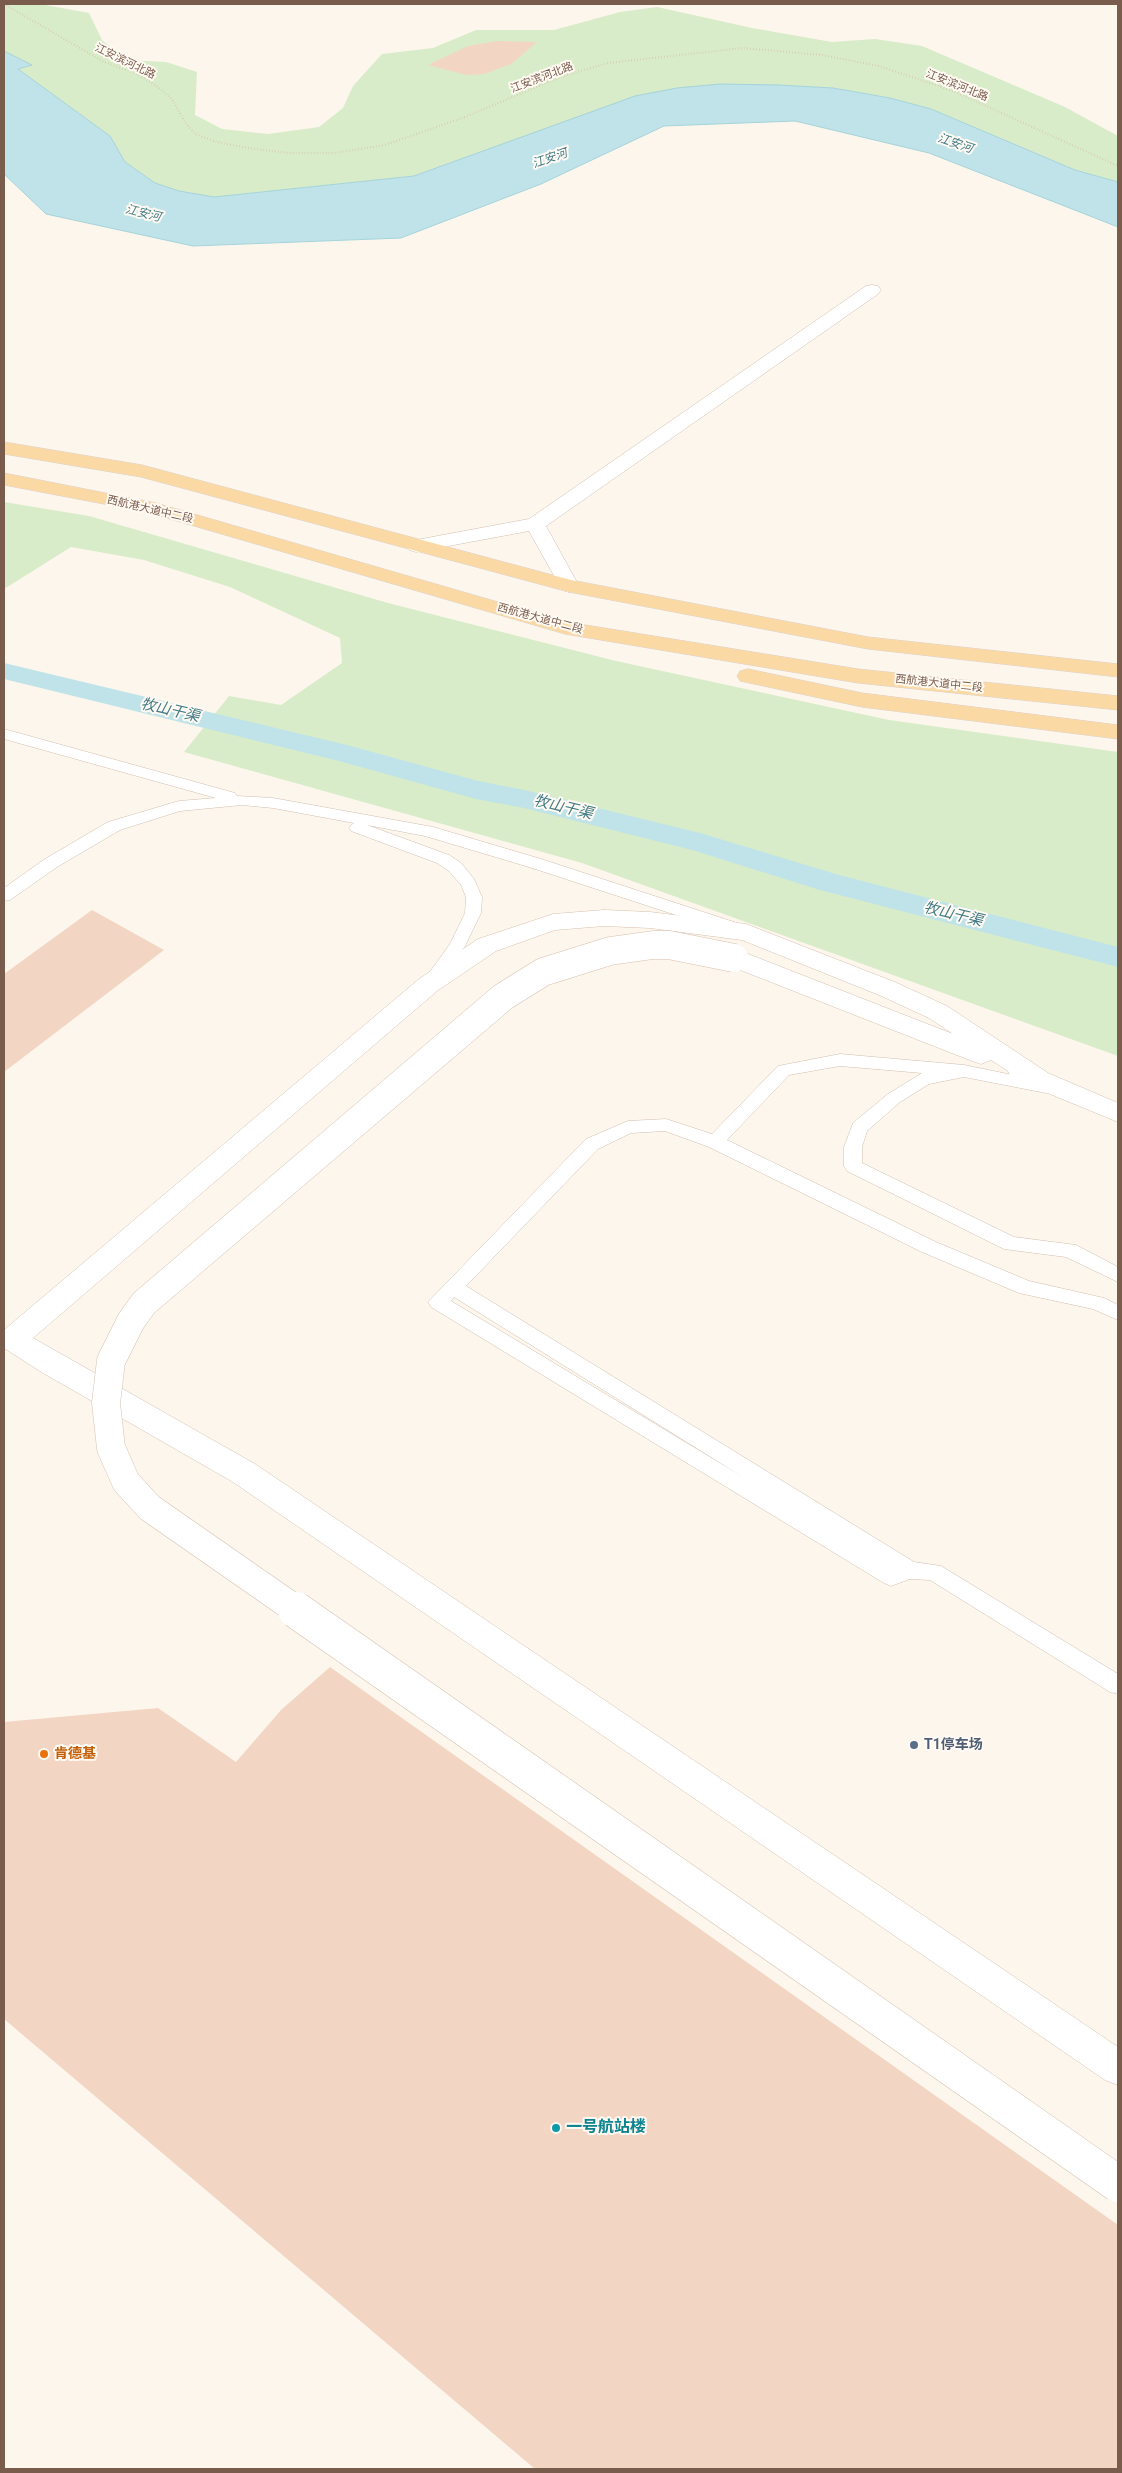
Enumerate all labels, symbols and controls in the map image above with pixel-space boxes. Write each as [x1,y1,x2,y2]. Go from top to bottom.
street label: 江安滨河北路 [92,42,158,82]
street label: 江安滨河北路 [509,60,575,96]
street label: 江安滨河北路 [924,68,990,104]
water label: 江安河 [936,131,974,157]
water label: 江安河 [531,146,569,172]
water label: 江安河 [124,203,162,225]
street label: 西航港大道中二段 [106,494,194,526]
street label: 西航港大道中二段 [496,601,584,637]
street label: 西航港大道中二段 [895,673,983,695]
water label: 牧山干渠 [139,695,201,727]
water label: 牧山干渠 [532,792,594,824]
water label: 牧山干渠 [922,899,984,931]
place label: T1停车场 [924,1737,983,1753]
marker: T1停车场 [908,1739,920,1751]
place label: 肯德基 [54,1746,96,1762]
marker: 肯德基 [38,1748,50,1760]
place label: 一号航站楼 [566,2118,646,2138]
marker: 一号航站楼 [550,2122,562,2134]

